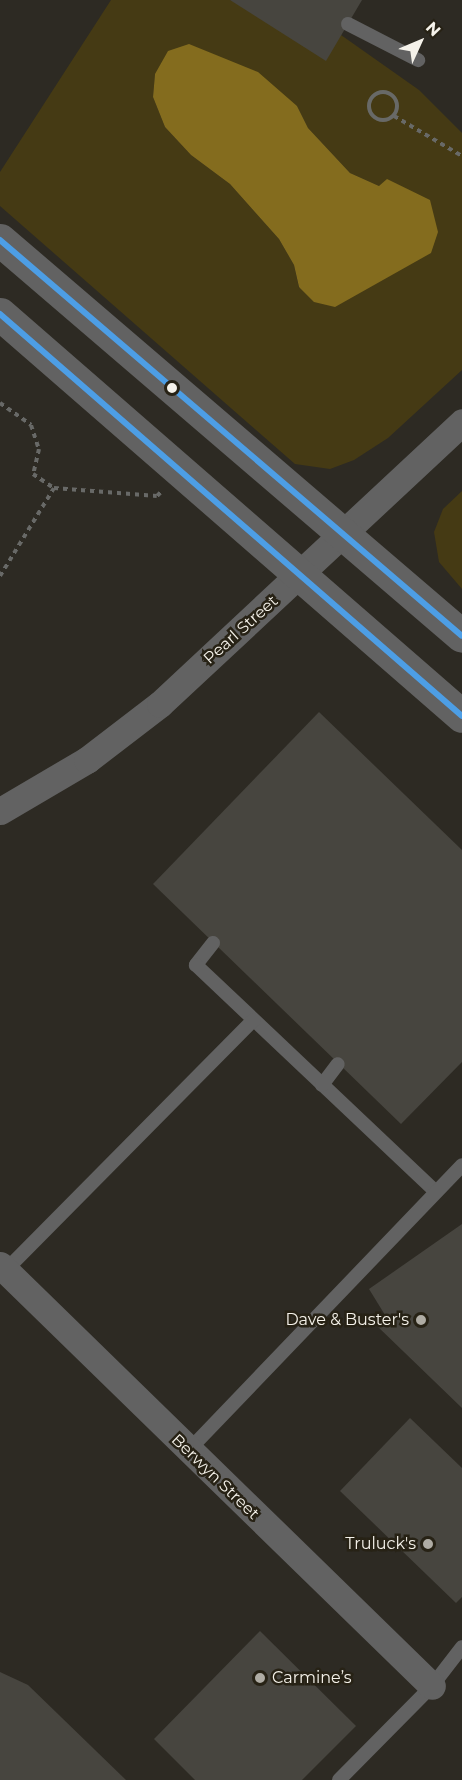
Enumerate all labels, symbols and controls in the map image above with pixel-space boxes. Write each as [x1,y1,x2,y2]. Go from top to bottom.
north arrow [390,12,450,72]
text: N [422,18,445,40]
unlabelled marker [166,382,178,394]
street label: Pearl Street [200,592,282,668]
place label: Dave & Buster's [285,1310,409,1330]
marker: Dave & Buster's [414,1313,428,1327]
street label: Berwyn Street [167,1430,263,1524]
place label: Truluck's [345,1534,416,1554]
marker: Truluck's [421,1537,435,1551]
place label: Carmine’s [272,1668,352,1688]
marker: Carmine’s [253,1671,267,1685]

